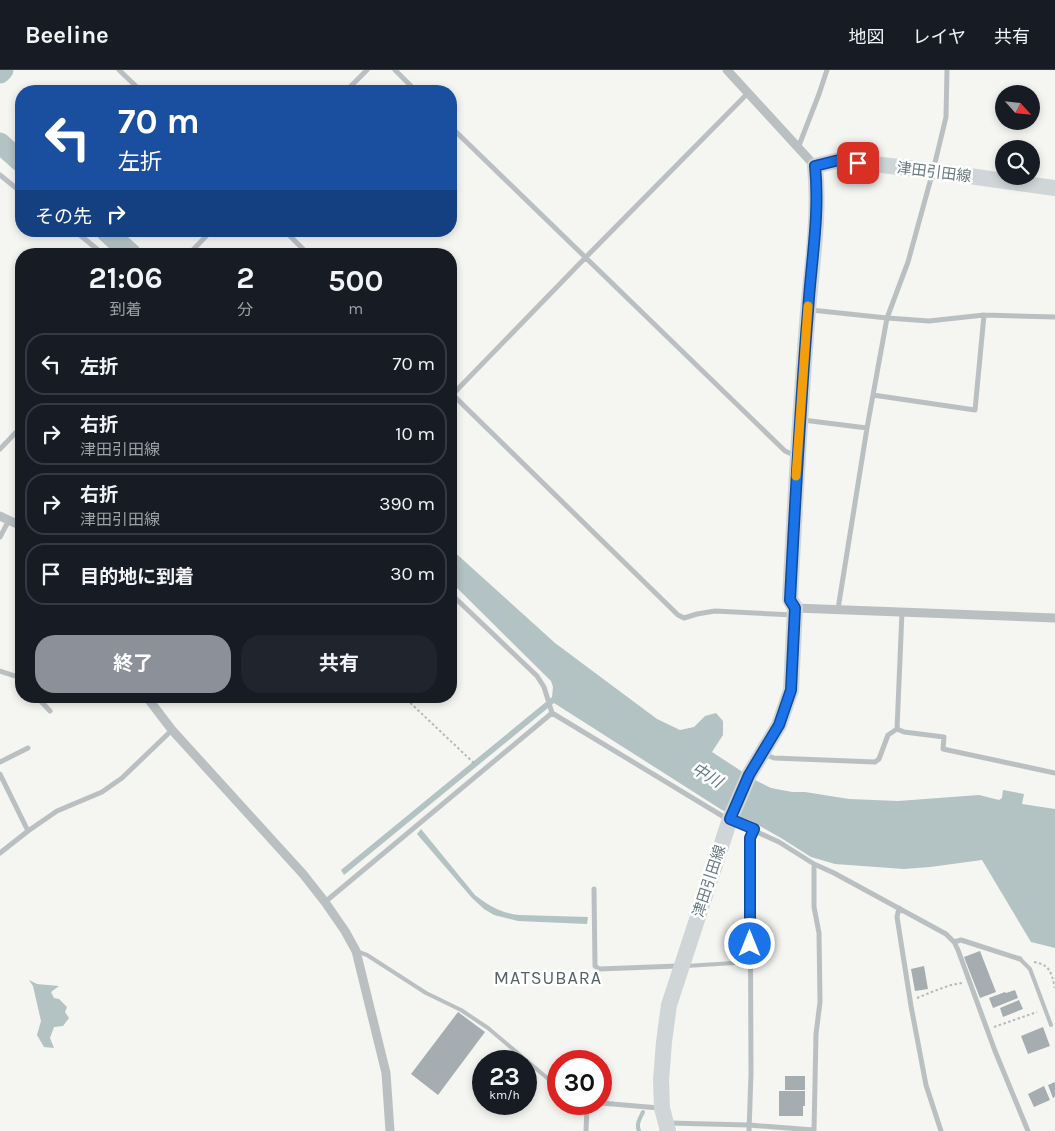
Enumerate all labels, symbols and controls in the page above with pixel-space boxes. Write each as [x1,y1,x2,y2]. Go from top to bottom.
text: Beeline [25,21,109,49]
text: 地図 [849,26,885,48]
text: レイヤ [913,26,966,48]
text: 共有 [994,26,1030,48]
north arrow [995,85,1040,130]
map controls [995,85,1040,185]
text: 70 m [118,101,200,142]
icon: left [35,105,100,170]
button: search [995,140,1040,185]
pin [837,142,879,184]
text: 左折 [118,149,162,175]
icon: arrive [844,149,872,177]
street label: 津田引田線 [896,158,972,186]
icon: right [102,200,130,228]
text: その先 [35,206,92,228]
text: 21:06 [89,260,163,296]
text: 2 [236,260,254,296]
text: 500 [328,263,383,299]
text: m [348,299,363,318]
text: 到着 [110,300,142,319]
text: 分 [237,300,253,319]
icon: left [37,350,65,378]
text: 70 m [393,353,435,375]
text: 左折 [80,356,118,378]
text: 右折 [80,414,118,436]
icon: right [37,420,65,448]
text: 10 m [395,423,435,445]
text: 津田引田線 [80,440,160,459]
text: 右折 [80,484,118,506]
icon: right [37,490,65,518]
text: 390 m [379,493,435,515]
text: 津田引田線 [80,510,160,529]
icon: arrive [37,560,65,588]
text: 30 m [390,563,435,585]
text: 目的地に到着 [80,566,194,588]
button: 終了 [35,635,231,693]
button: 共有 [241,635,437,693]
water label: 中川 [688,759,727,792]
street label: 津田引田線 [689,843,729,919]
position arrow [723,917,775,969]
district label: MATSUBARA [494,967,602,989]
speed limit sign: 30 [547,1050,612,1115]
text: 23 [489,1062,520,1091]
text: km/h [489,1088,520,1102]

